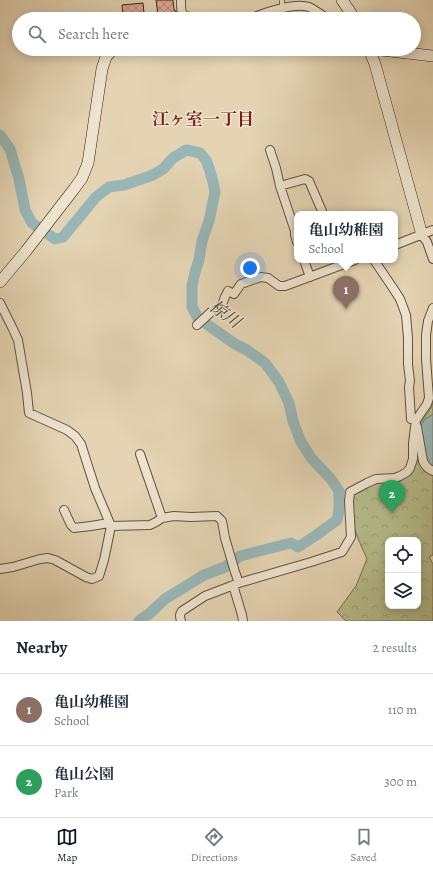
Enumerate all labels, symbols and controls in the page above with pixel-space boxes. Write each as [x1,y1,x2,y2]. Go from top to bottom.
search box [12,12,421,56]
icon: search [26,23,48,45]
text: Search here [58,24,129,44]
district label: 江ヶ室一丁目 [152,108,254,131]
popup [294,211,398,263]
text: 亀山幼稚園 [308,220,384,240]
text: School [308,240,344,257]
your location [240,258,260,278]
pin: 1 [333,276,359,309]
water label: 椋川 [204,295,247,334]
pin: 2 [379,480,405,513]
map controls [385,537,421,609]
button: locate [385,537,421,573]
button: layers [385,573,421,609]
text: Nearby [16,636,67,659]
text: 2 results [373,639,417,656]
text: 亀山幼稚園 [54,692,129,712]
text: 1 [27,701,31,718]
text: 110 m [388,701,417,718]
text: School [54,712,89,729]
text: 亀山公園 [54,764,114,784]
text: 2 [26,773,32,790]
text: 300 m [384,773,417,790]
text: Park [54,784,78,801]
tab: Map [56,826,78,865]
tab: Directions [191,826,238,865]
tab: Saved [351,826,377,865]

